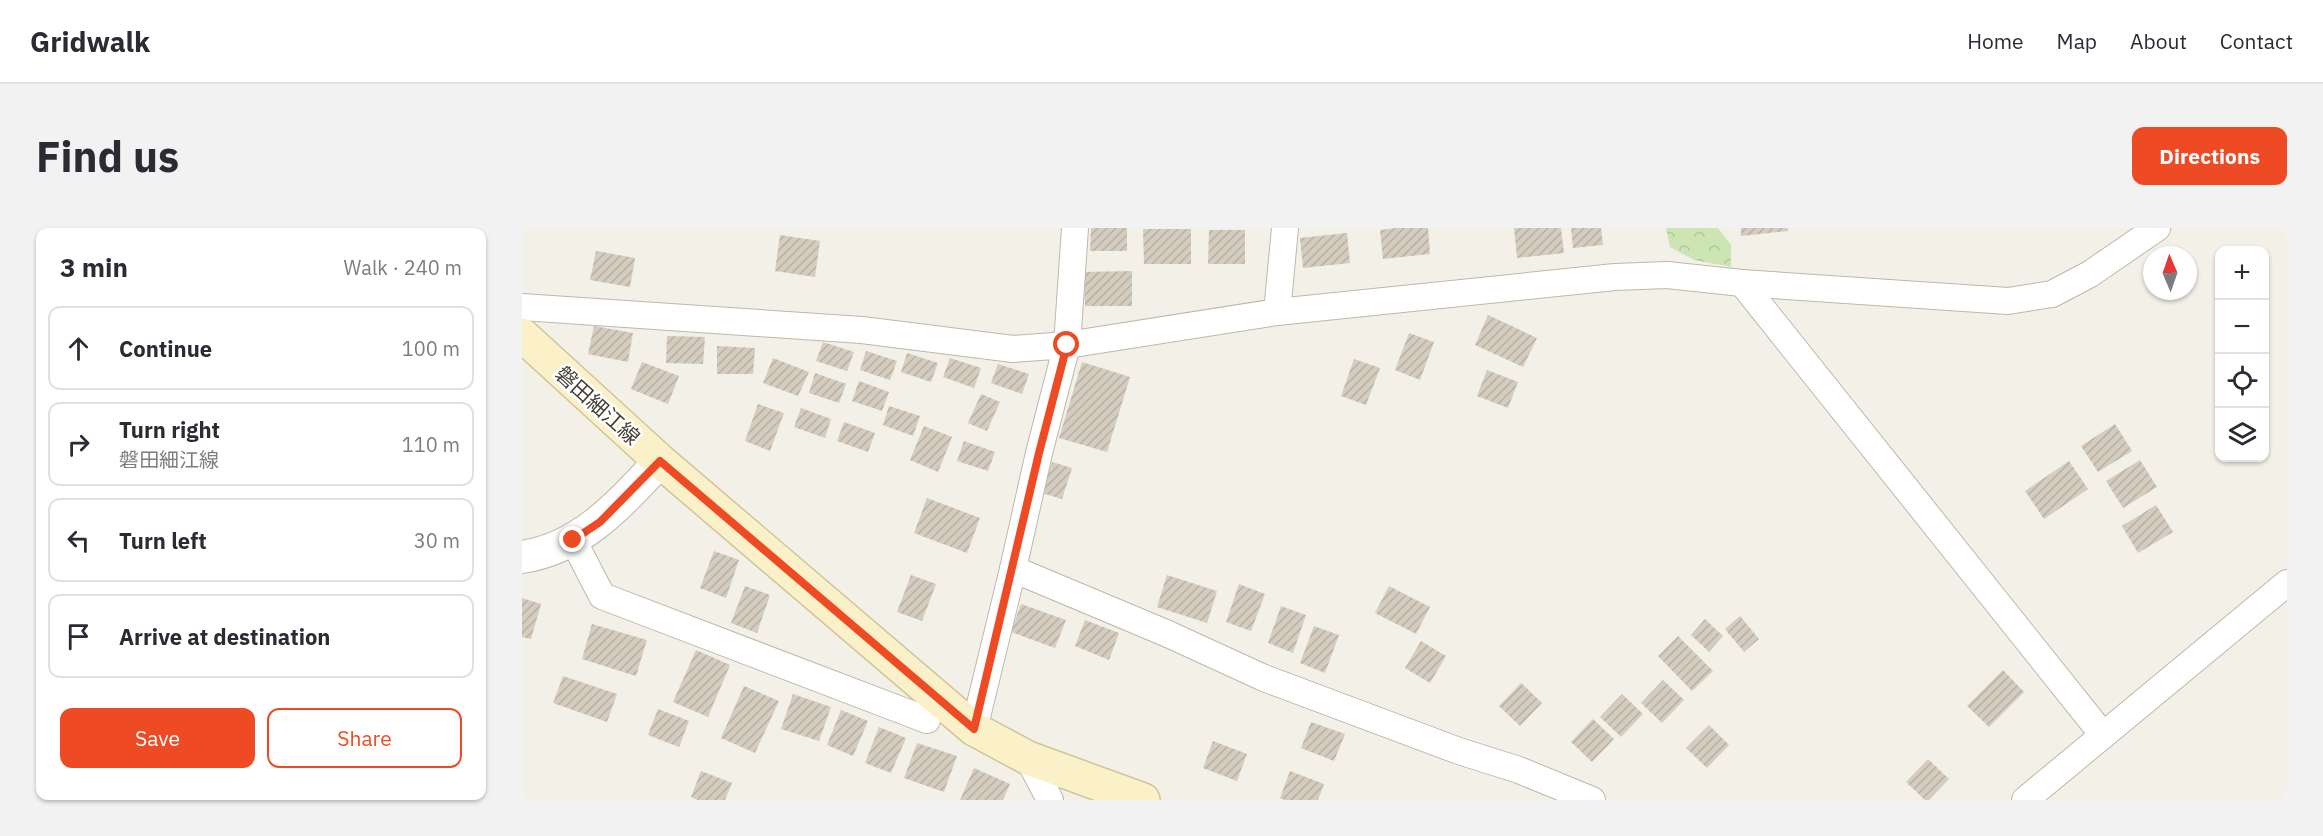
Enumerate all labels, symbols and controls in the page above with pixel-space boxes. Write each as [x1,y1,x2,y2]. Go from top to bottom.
text: Gridwalk [30,23,150,60]
text: Home [1967,27,2024,55]
text: Map [2057,27,2097,55]
text: About [2130,27,2187,55]
text: Contact [2220,27,2293,55]
button: Directions [2132,127,2287,185]
text: Find us [36,129,179,184]
north arrow [2143,246,2197,300]
map controls [2215,246,2269,462]
button: + [2215,246,2269,300]
text: 3 min [60,250,128,284]
text: Walk · 240 m [344,254,462,281]
button: − [2215,300,2269,354]
route start [1053,331,1079,357]
icon: ahead [62,332,95,365]
text: Continue [119,334,212,363]
text: 100 m [402,335,460,362]
button: locate [2215,354,2269,408]
street label: 磐田細江線 [550,359,646,451]
button: layers [2215,408,2269,462]
text: Turn right [119,415,220,444]
icon: right [62,428,95,461]
text: 110 m [402,431,460,458]
text: 磐田細江線 [119,446,219,473]
icon: left [62,524,95,557]
text: Turn left [119,526,207,555]
route end [559,526,585,552]
text: 30 m [414,527,460,554]
icon: arrive [62,620,95,653]
text: Arrive at destination [119,622,330,651]
button: Save [60,708,255,768]
button: Share [267,708,462,768]

